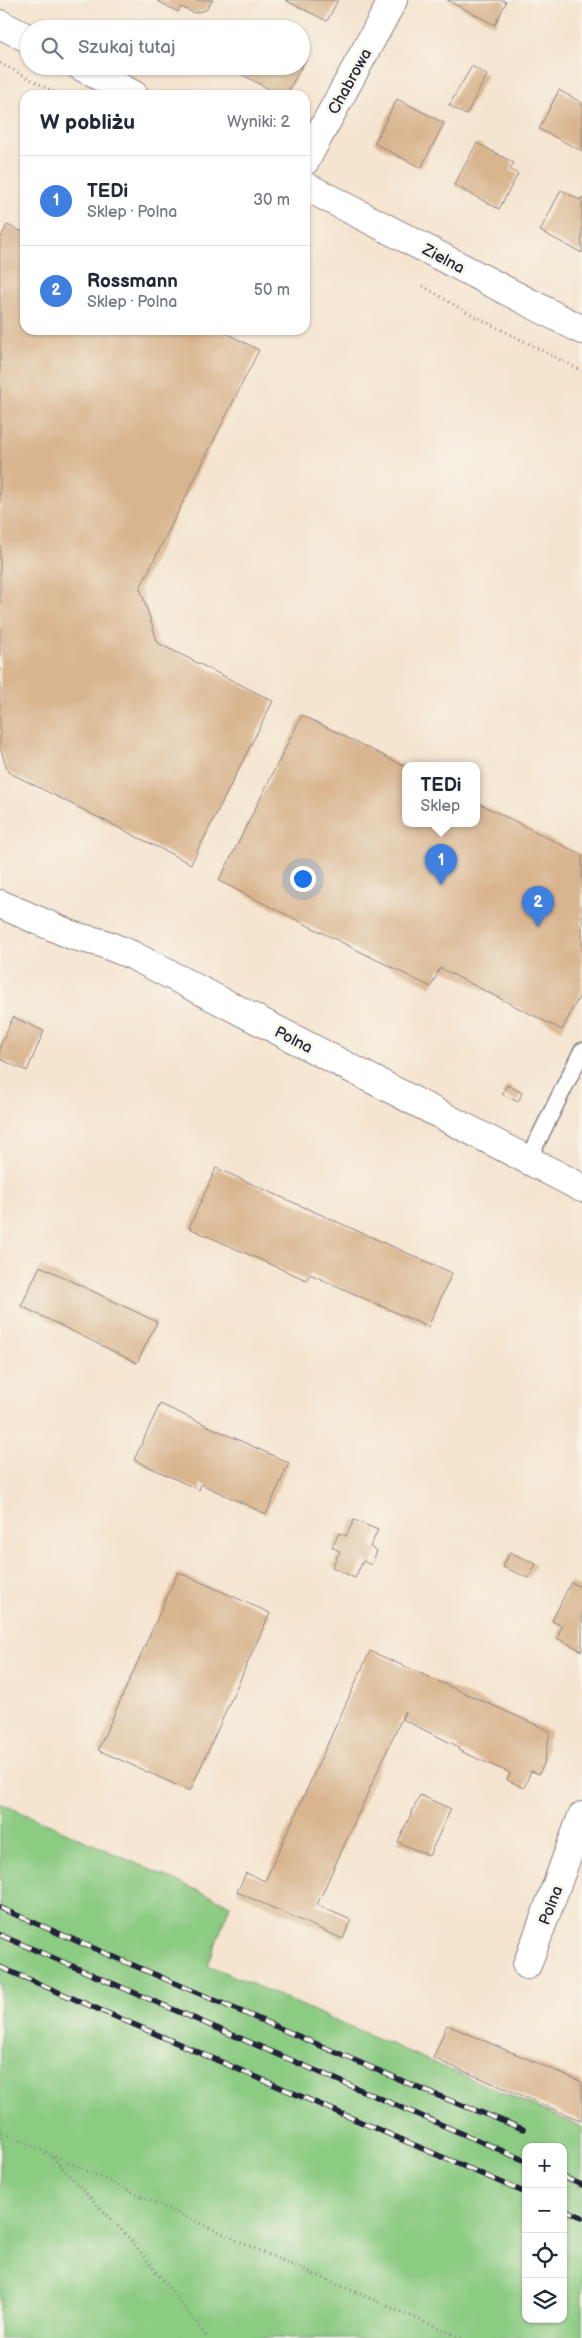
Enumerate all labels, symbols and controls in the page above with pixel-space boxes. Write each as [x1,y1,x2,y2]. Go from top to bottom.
search box [20,20,310,75]
icon: search [38,34,66,62]
text: Szukaj tutaj [78,36,175,59]
street label: Chabrowa [324,45,376,118]
text: W pobliżu [40,110,135,135]
text: Wyniki: 2 [227,113,290,132]
text: TEDi [87,180,128,203]
text: 1 [53,191,59,210]
text: 30 m [253,191,290,210]
text: Sklep · Polna [87,203,177,222]
street label: Zielna [418,240,467,278]
text: Rossmann [87,270,178,293]
text: 2 [51,281,61,300]
text: 50 m [254,281,290,300]
text: Sklep · Polna [87,293,177,312]
popup [402,762,480,827]
text: TEDi [420,774,462,797]
text: Sklep [420,797,460,816]
pin: 1 [425,844,457,885]
your location [290,866,316,892]
pin: 2 [522,886,554,927]
street label: Polna [271,1023,316,1058]
street label: Polna [535,1883,567,1928]
map controls [522,2143,567,2323]
button: + [522,2143,567,2188]
button: − [522,2188,567,2233]
button: locate [522,2233,567,2278]
button: layers [522,2278,567,2323]

